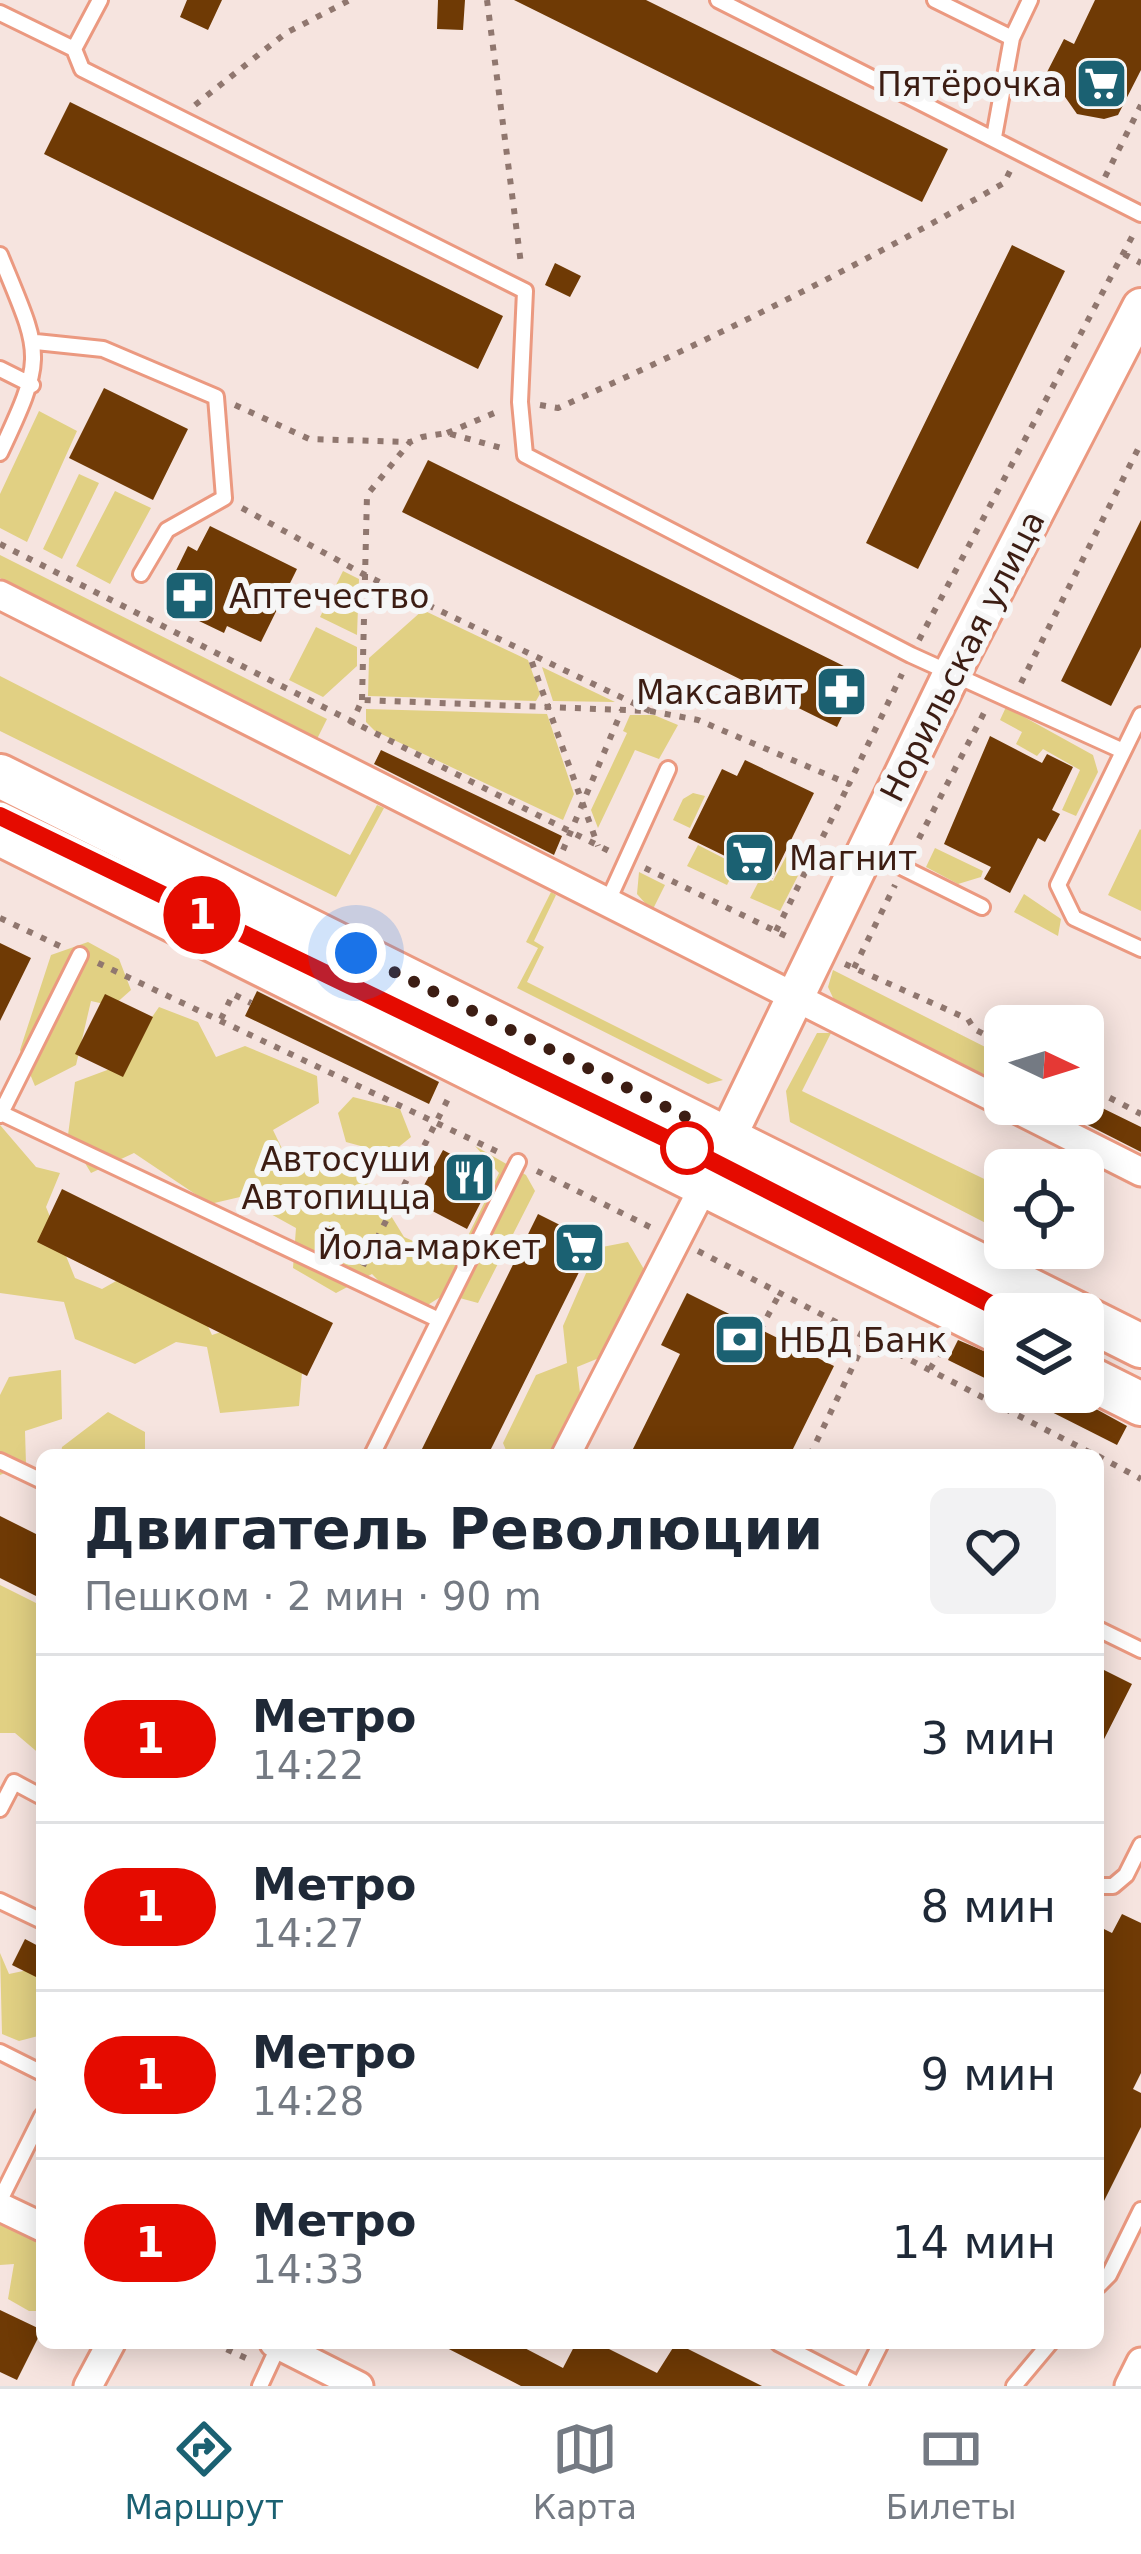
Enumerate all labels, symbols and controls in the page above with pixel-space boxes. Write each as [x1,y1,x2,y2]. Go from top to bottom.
supermarket icon: Пятёрочка [1073,56,1129,112]
place label: Пятёрочка [877,65,1062,104]
street label: Норильская улица [872,504,1053,808]
pharmacy icon: Аптечество [162,568,218,624]
place label: Аптечество [229,577,429,616]
pharmacy icon: Максавит [814,664,870,720]
place label: Максавит [636,673,803,712]
supermarket icon: Магнит [722,830,778,886]
place label: Магнит [789,839,917,878]
line badge: 1 [163,876,241,954]
text: 1 [187,890,217,939]
your location [326,923,386,983]
north arrow [984,1005,1104,1125]
map controls [984,1005,1104,1413]
unlabelled marker [662,1123,712,1173]
place label: Автосуши Автопицца [241,1140,431,1217]
button: locate [984,1149,1104,1269]
restaurant icon: Автосуши Автопицца [442,1150,498,1206]
supermarket icon: Йола-маркет [552,1219,608,1275]
place label: Йола-маркет [317,1227,541,1267]
button: layers [984,1293,1104,1413]
bank icon: НБД Банк [712,1312,768,1368]
place label: НБД Банк [779,1321,947,1360]
button: heart [930,1488,1056,1614]
text: Двигатель Революции [84,1496,823,1562]
text: Пешком · 2 мин · 90 m [84,1574,542,1619]
text: Метро [252,1690,417,1743]
text: 3 мин [920,1712,1056,1765]
text: 1 [135,1714,165,1763]
text: 14:22 [252,1743,364,1788]
text: Метро [252,1858,417,1911]
text: 8 мин [920,1880,1056,1933]
text: 1 [135,1882,165,1931]
text: 14:27 [252,1911,364,1956]
text: Метро [252,2026,417,2079]
text: 9 мин [920,2048,1056,2101]
text: 1 [135,2050,165,2099]
text: 14:28 [252,2079,364,2124]
text: Метро [252,2194,417,2247]
text: 14 мин [892,2216,1056,2269]
text: 1 [135,2218,165,2267]
text: 14:33 [252,2247,364,2292]
tab: Маршрут [124,2416,284,2527]
tab: Карта [533,2416,637,2527]
tab: Билеты [886,2416,1017,2527]

